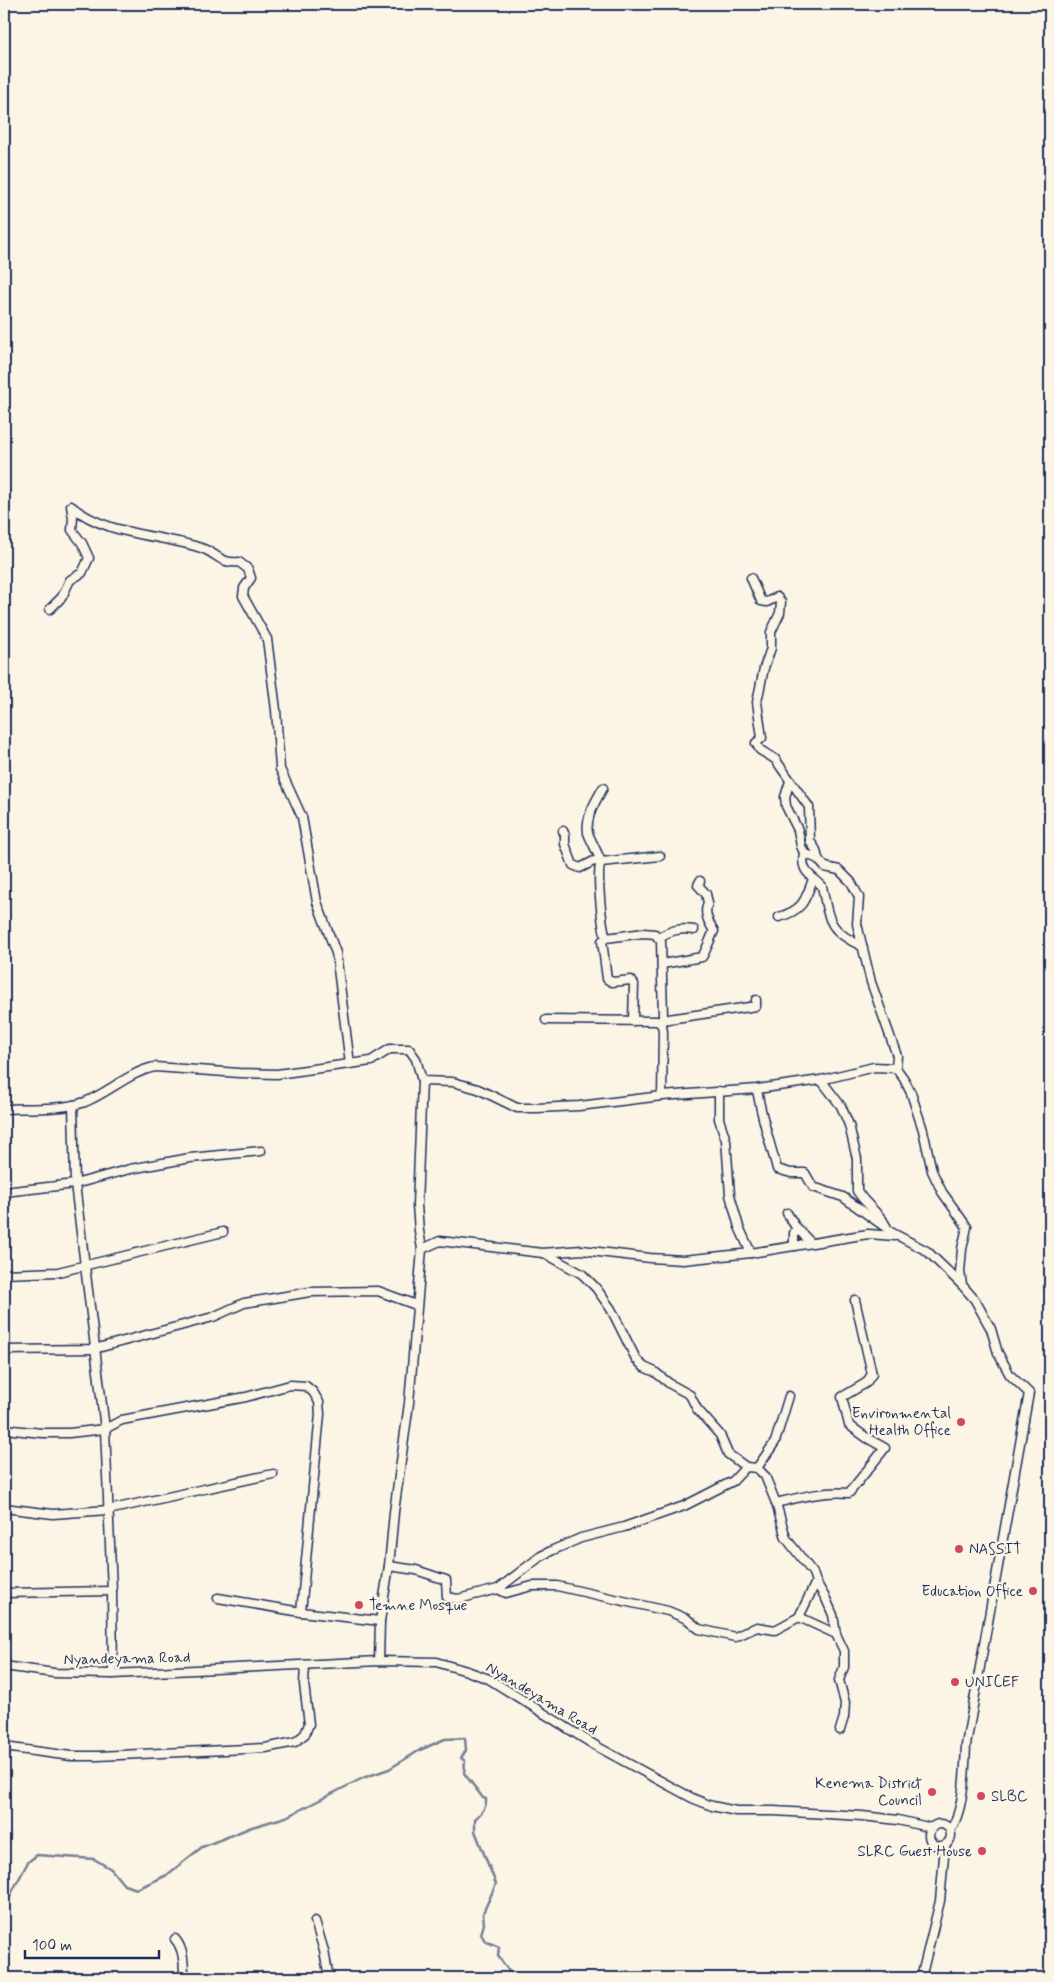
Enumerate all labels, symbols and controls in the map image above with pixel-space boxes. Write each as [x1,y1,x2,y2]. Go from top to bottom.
place label: Environmental Health Office [852,1404,951,1441]
marker: Environmental Health Office [955,1416,967,1428]
place label: NASSIT [969,1540,1022,1560]
marker: NASSIT [953,1543,965,1555]
place label: Education Office [922,1582,1023,1602]
marker: Education Office [1027,1585,1039,1597]
place label: Temne Mosque [369,1596,468,1616]
marker: Temne Mosque [353,1599,365,1611]
street label: Nyandeyama Road [63,1648,191,1670]
street label: Nyandeyama Road [482,1658,601,1740]
place label: UNICEF [965,1673,1019,1693]
marker: UNICEF [949,1676,961,1688]
place label: Kenema District Council [815,1774,922,1811]
marker: Kenema District Council [926,1786,938,1798]
place label: SLBC [991,1787,1028,1807]
marker: SLBC [975,1790,987,1802]
place label: SLRC Guest House [857,1842,972,1862]
marker: SLRC Guest House [976,1845,988,1857]
scale bar [25,1927,159,1959]
text: 100 m [32,1936,72,1956]

